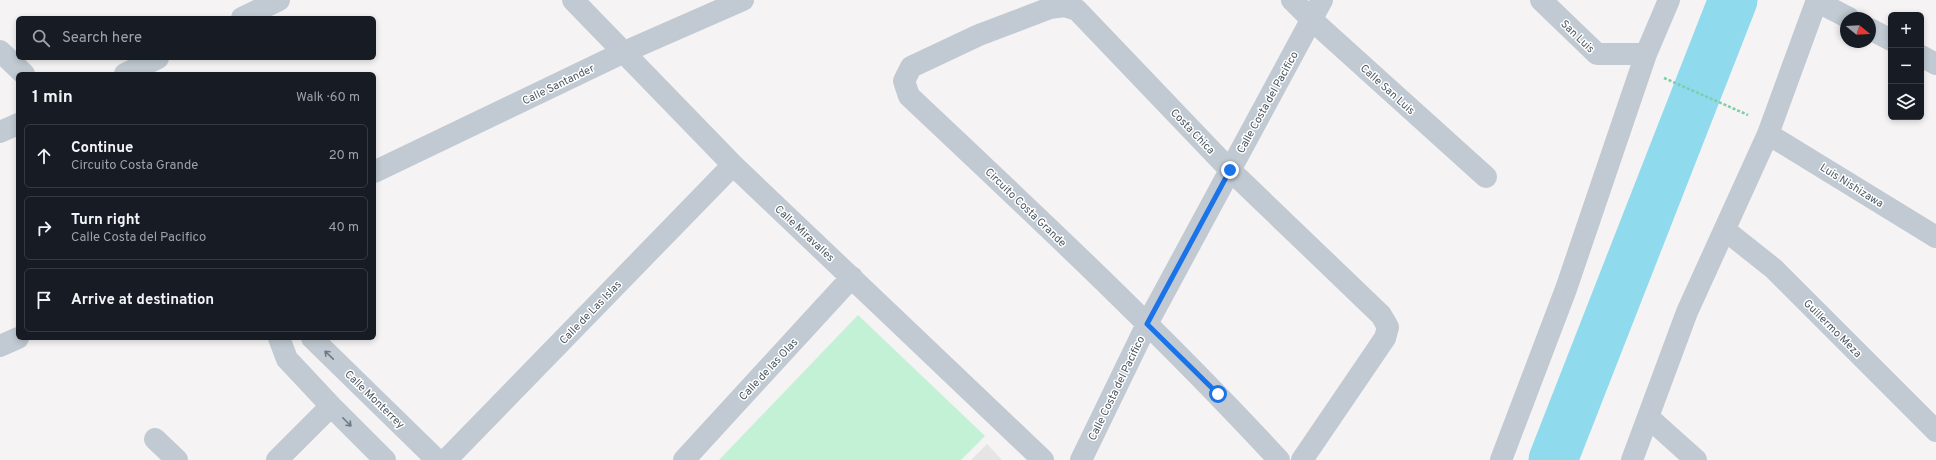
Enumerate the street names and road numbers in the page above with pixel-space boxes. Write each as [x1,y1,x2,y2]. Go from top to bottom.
street label: San Luis [1557,17,1597,56]
street label: Calle Costa del Pacifico [1234,49,1302,156]
street label: Calle Santander [520,61,597,108]
street label: Calle San Luis [1357,62,1418,118]
street label: Costa Chica [1167,106,1218,158]
street label: Luis Nishizawa [1817,161,1886,211]
street label: Circuito Costa Grande [982,165,1069,250]
street label: Calle Miravalles [772,203,837,265]
street label: Calle de Las Islas [557,278,625,348]
street label: Guillermo Meza [1800,297,1865,361]
street label: Calle Costa del Pacifico [1086,334,1148,443]
street label: Calle de las Olas [736,336,801,404]
street label: Calle Monterrey [341,368,407,432]

